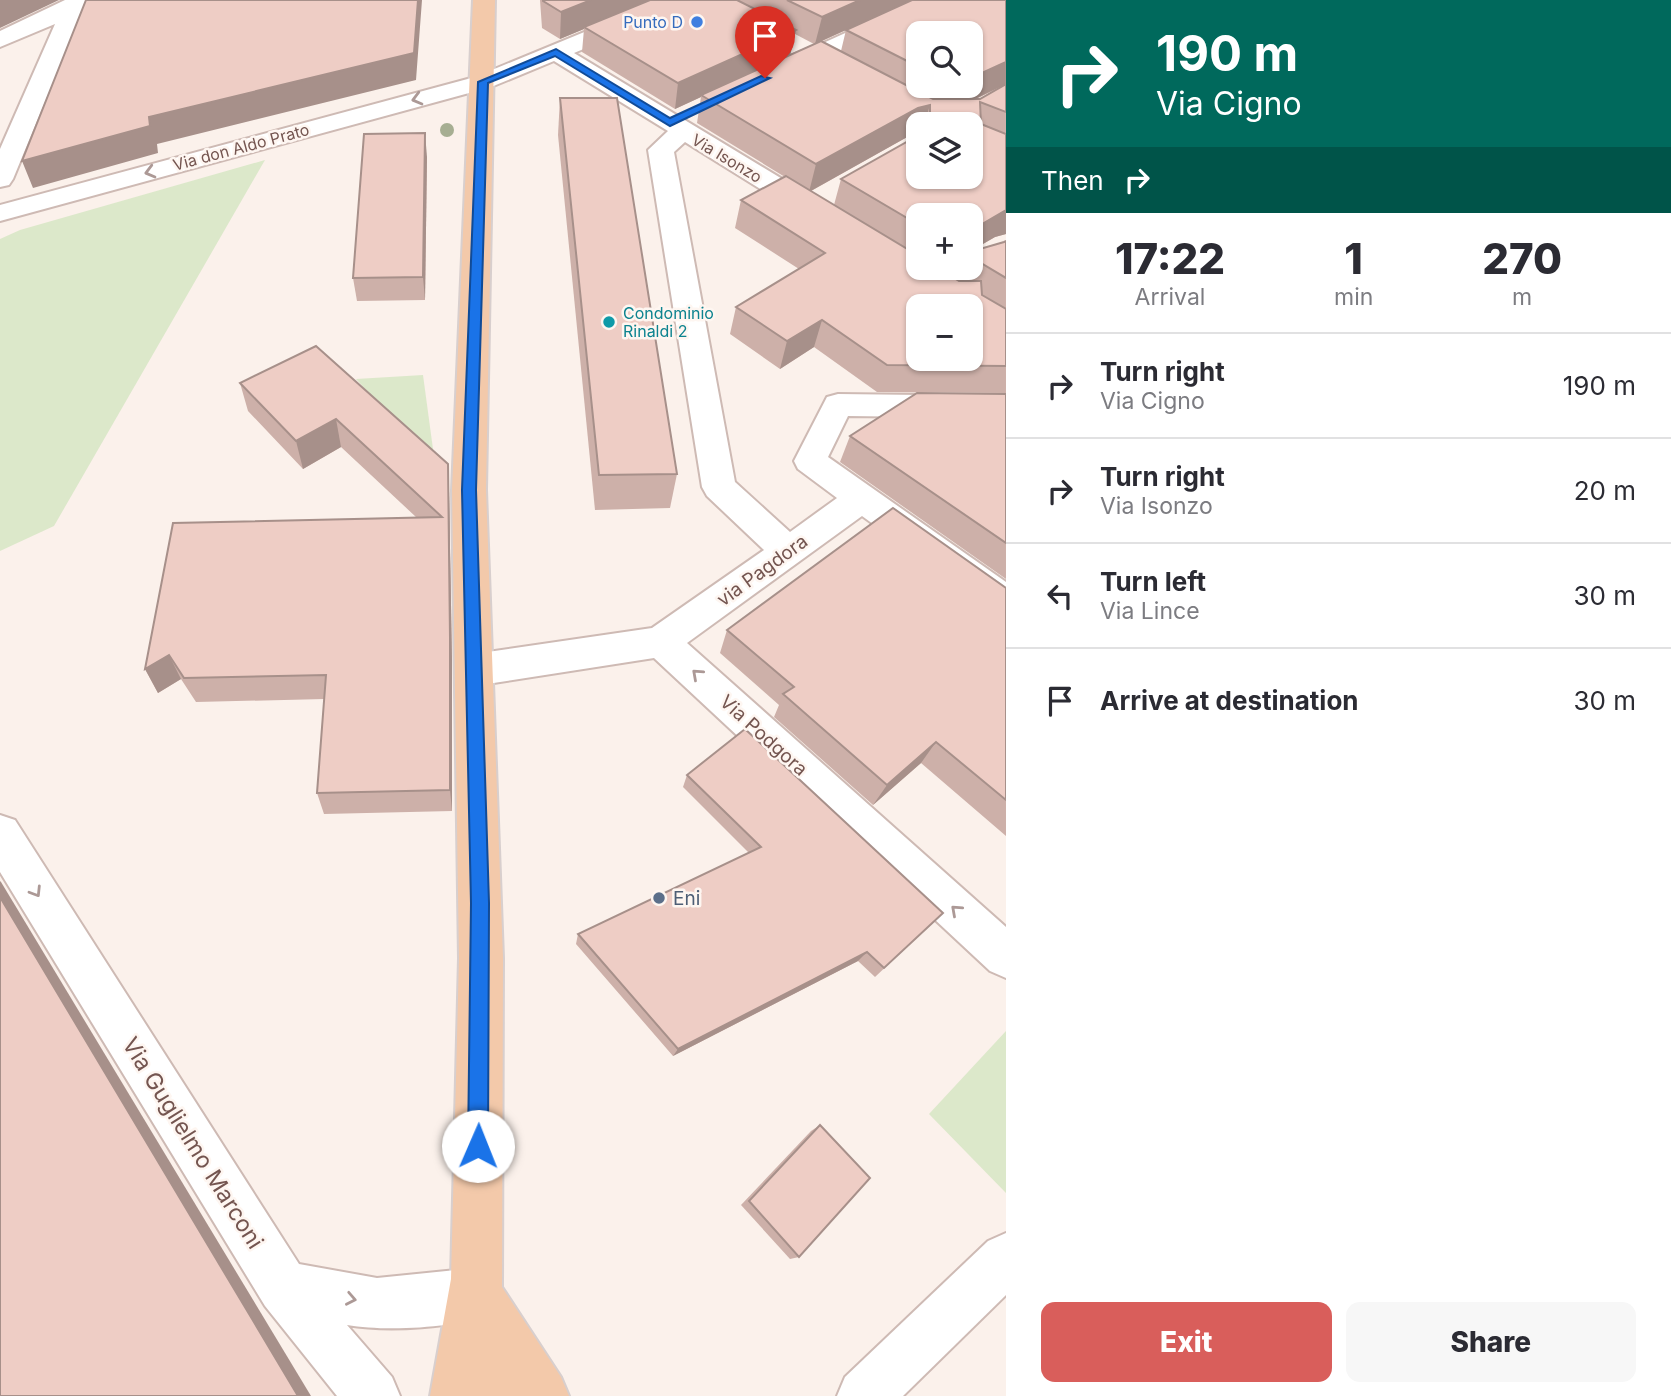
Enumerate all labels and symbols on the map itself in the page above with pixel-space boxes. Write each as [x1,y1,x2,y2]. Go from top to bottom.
pin [735,6,795,78]
place label: Punto D [623,12,683,32]
marker: Punto D [689,14,705,30]
one-way arrow [411,91,423,106]
street label: Via don Aldo Prato [171,119,311,175]
street label: Via Isonzo [688,129,766,187]
one-way arrow [144,164,156,178]
place label: Condominio Rinaldi 2 [623,303,714,341]
marker: Condominio Rinaldi 2 [601,314,617,330]
street label: via Pagdora [712,530,812,611]
one-way arrow [692,670,705,682]
street label: Via Podgora [715,690,812,781]
one-way arrow [28,884,41,897]
place label: Eni [673,887,700,910]
marker: Eni [651,890,667,906]
one-way arrow [951,906,964,918]
street label: Via Guglielmo Marconi [116,1032,270,1254]
position arrow [441,1109,515,1183]
one-way arrow [345,1291,357,1306]

